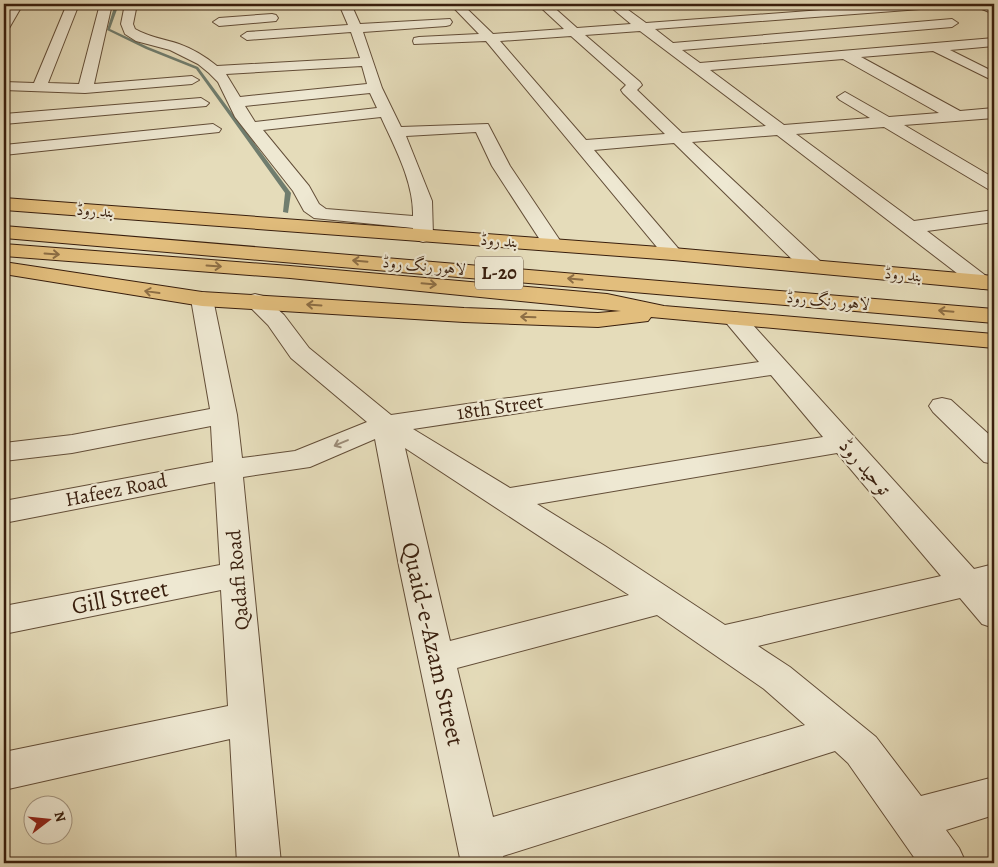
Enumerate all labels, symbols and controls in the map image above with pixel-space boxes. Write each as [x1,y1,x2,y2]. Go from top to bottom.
street label: بند روڈ [76,199,114,223]
street label: بند روڈ [480,229,518,253]
one-way arrow [44,249,60,258]
street label: لاہور رنگ روڈ [382,251,467,281]
one-way arrow [353,256,369,265]
road number: L-20 [475,256,523,290]
one-way arrow [206,261,222,271]
street label: بند روڈ [883,262,923,288]
one-way arrow [567,274,583,284]
one-way arrow [420,279,436,289]
one-way arrow [144,286,160,296]
street label: لاہور رنگ روڈ [786,286,871,316]
one-way arrow [306,301,322,310]
one-way arrow [938,307,954,316]
one-way arrow [520,313,536,322]
street label: 18th Street [455,388,545,426]
street label: توحید روڈ [833,433,897,501]
one-way arrow [334,438,349,448]
street label: Hafeez Road [63,467,169,513]
street label: Qadafi Road [220,528,256,631]
street label: Quaid-e-Azam Street [394,539,472,749]
street label: Gill Street [69,572,171,622]
north arrow [22,794,72,844]
text: N [49,809,71,824]

